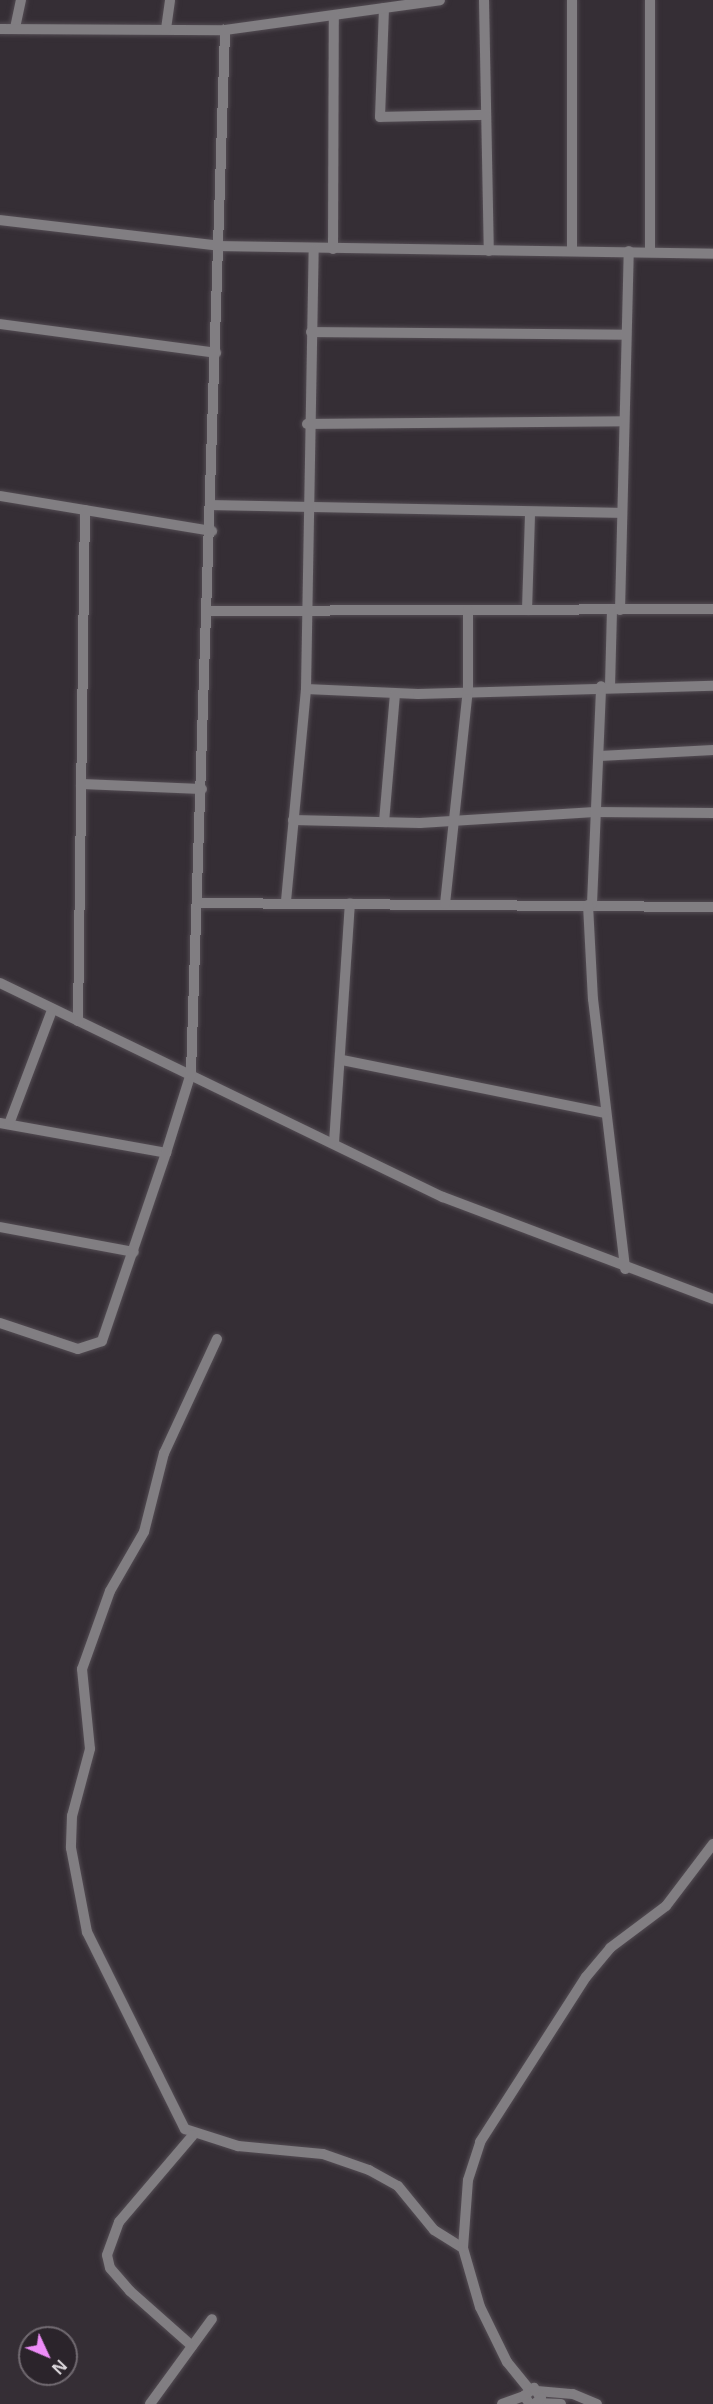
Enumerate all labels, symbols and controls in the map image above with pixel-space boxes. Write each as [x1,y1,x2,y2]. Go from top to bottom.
north arrow [18,2326,78,2386]
text: N [47,2355,72,2379]

